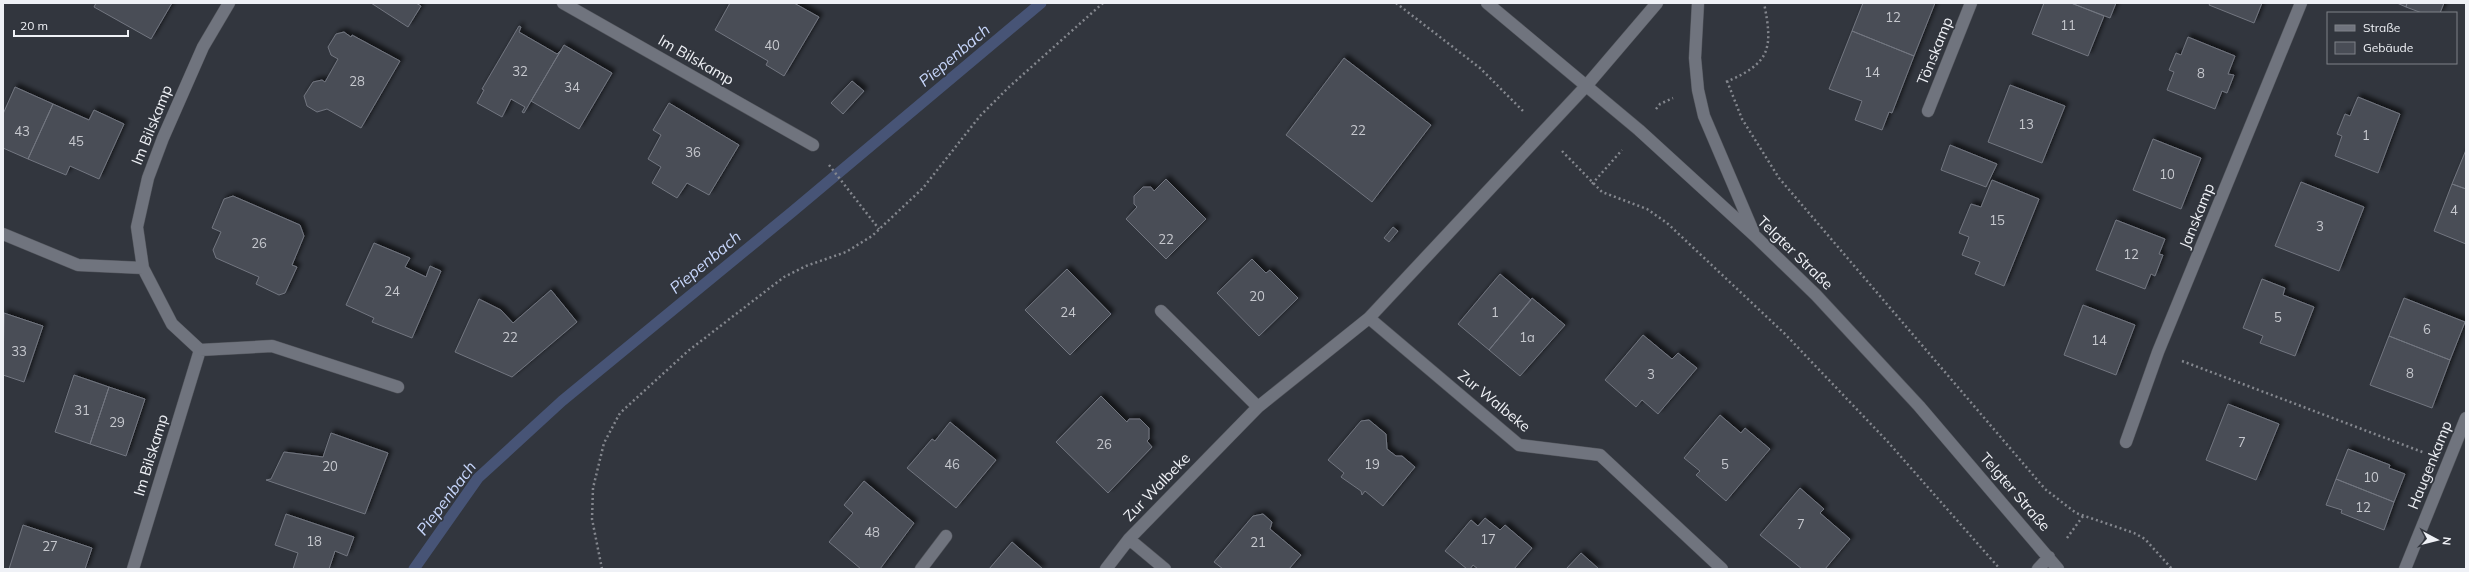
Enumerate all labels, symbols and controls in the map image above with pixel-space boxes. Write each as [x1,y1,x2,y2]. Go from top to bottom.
house number: 12 [1885,9,1901,25]
scale bar [14,12,128,38]
legend [2327,12,2457,64]
street label: Tönskamp [1912,14,1957,88]
house number: 11 [2060,17,2076,33]
text: 20 m [20,18,48,33]
water label: Piepenbach [914,19,994,91]
text: Straße [2363,20,2400,35]
street label: Im Bilskamp [655,30,738,89]
house number: 40 [764,37,780,53]
text: Gebäude [2363,40,2413,55]
house number: 32 [512,63,528,79]
house number: 14 [1864,64,1880,80]
house number: 8 [2197,65,2205,81]
house number: 28 [349,73,365,89]
house number: 34 [564,79,580,95]
street label: Im Bilskamp [127,82,176,168]
house number: 13 [2018,116,2034,132]
house number: 22 [1350,122,1366,138]
house number: 43 [14,123,30,139]
house number: 1 [2362,127,2370,143]
house number: 45 [68,133,84,149]
house number: 36 [685,144,701,160]
house number: 10 [2159,166,2175,182]
street label: Janskamp [2175,180,2218,251]
house number: 4 [2450,202,2458,218]
street label: Telgter Straße [1754,212,1837,294]
house number: 15 [1989,212,2005,228]
house number: 3 [2316,218,2324,234]
water label: Piepenbach [665,226,745,298]
house number: 22 [1158,231,1174,247]
house number: 26 [251,235,267,251]
house number: 12 [2123,246,2139,262]
house number: 24 [384,283,400,299]
house number: 20 [1249,288,1265,304]
house number: 24 [1060,304,1076,320]
house number: 1 [1491,304,1499,320]
house number: 5 [2274,309,2282,325]
house number: 6 [2423,321,2431,337]
house number: 22 [502,329,518,345]
house number: 1a [1519,329,1535,345]
house number: 14 [2091,332,2107,348]
house number: 33 [11,343,27,359]
house number: 8 [2406,365,2414,381]
street label: Zur Walbeke [1454,366,1535,436]
house number: 3 [1647,366,1655,382]
house number: 31 [74,402,90,418]
street label: Im Bilskamp [129,412,172,498]
house number: 29 [109,414,125,430]
street label: Haugenkamp [2403,418,2456,512]
house number: 7 [2238,434,2246,450]
house number: 26 [1096,436,1112,452]
street label: Zur Walbeke [1119,448,1194,525]
street label: Telgter Straße [1976,448,2055,535]
house number: 46 [944,456,960,472]
house number: 19 [1364,456,1380,472]
house number: 5 [1721,456,1729,472]
water label: Piepenbach [412,457,480,539]
house number: 20 [322,458,338,474]
house number: 10 [2363,469,2379,485]
house number: 12 [2355,499,2371,515]
house number: 7 [1797,516,1805,532]
north arrow [2417,520,2457,560]
house number: 48 [864,524,880,540]
house number: 17 [1480,531,1496,547]
house number: 18 [306,533,322,549]
house number: 21 [1250,534,1266,550]
text: N [2439,536,2454,546]
house number: 27 [42,538,58,554]

